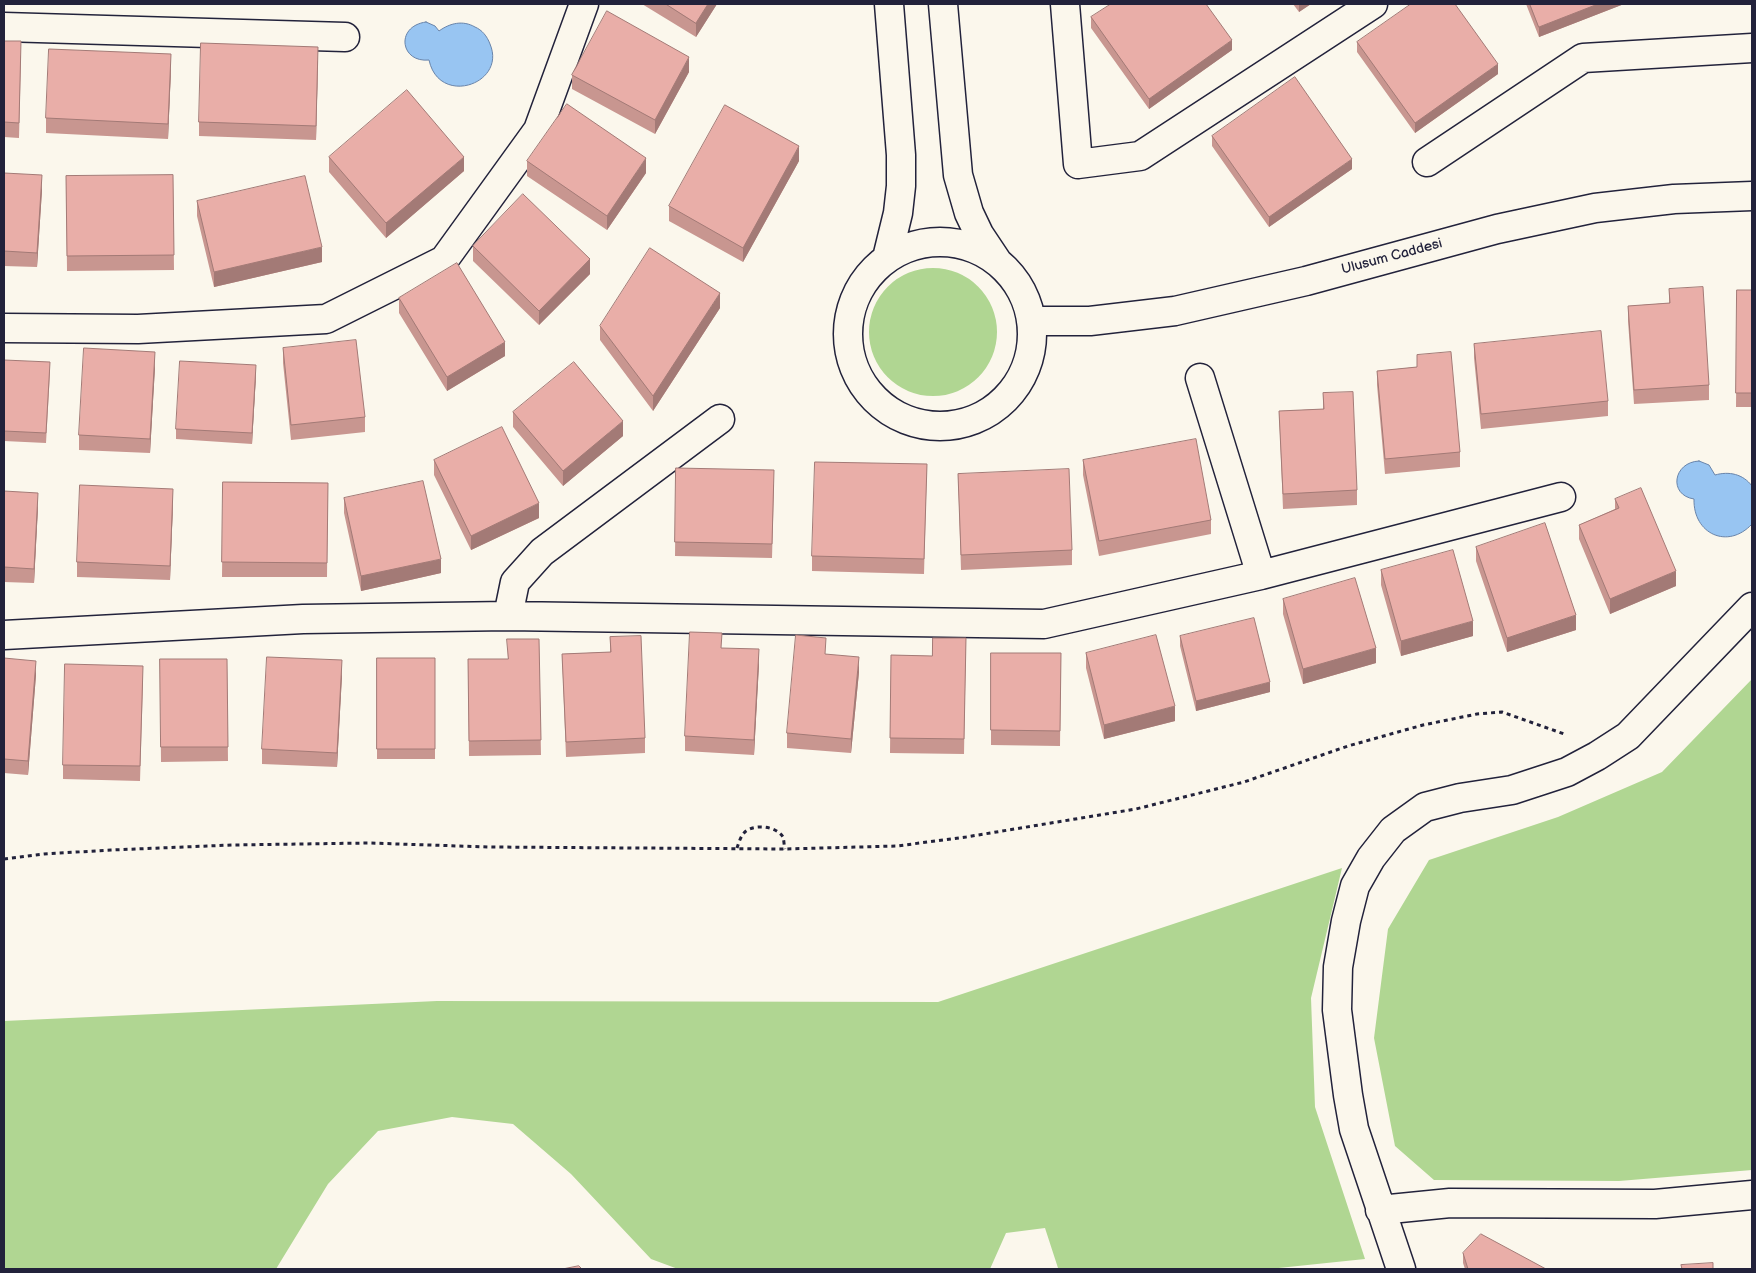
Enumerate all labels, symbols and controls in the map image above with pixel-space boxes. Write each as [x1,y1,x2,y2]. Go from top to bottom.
street label: Ulusum Caddesi [1340,235,1444,279]

